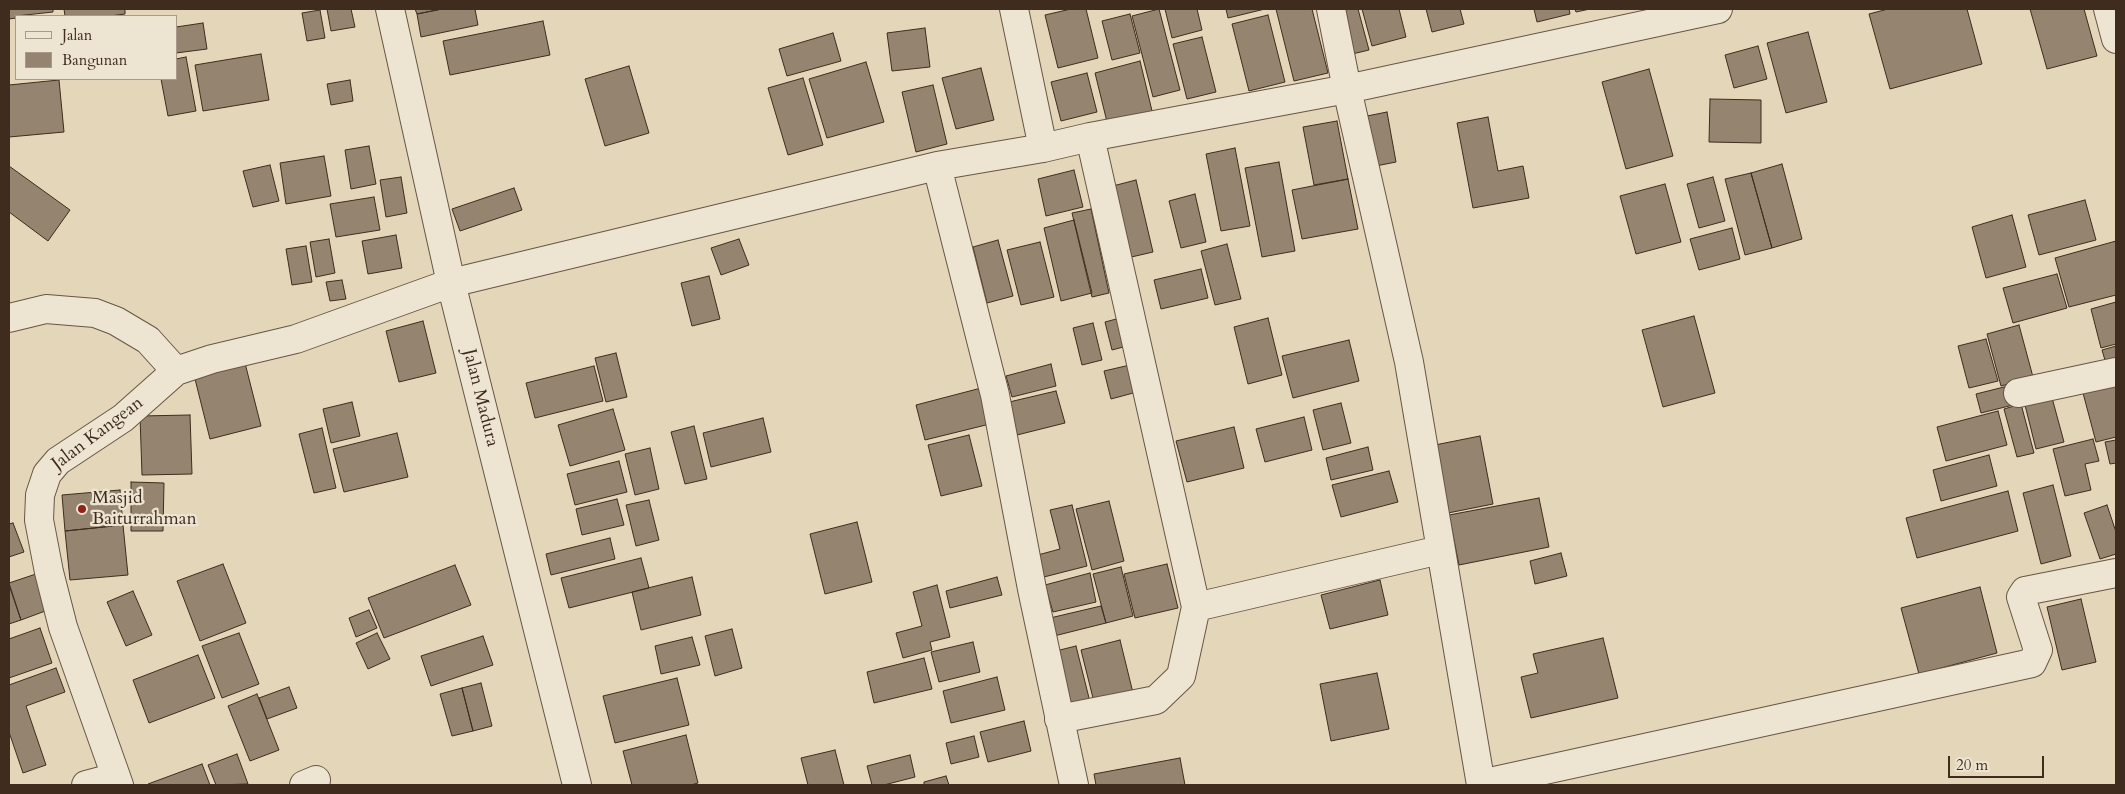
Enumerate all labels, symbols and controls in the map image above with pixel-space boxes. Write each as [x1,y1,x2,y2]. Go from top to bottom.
legend [15,15,178,80]
text: Jalan [62,25,92,45]
text: Bangunan [62,50,127,70]
street label: Jalan Madura [457,347,503,449]
street label: Jalan Kangean [48,393,148,475]
place label: Masjid Baiturrahman [92,488,197,530]
marker: Masjid Baiturrahman [76,503,88,515]
scale bar [1950,746,2046,778]
text: 20 m [1956,755,1988,775]

